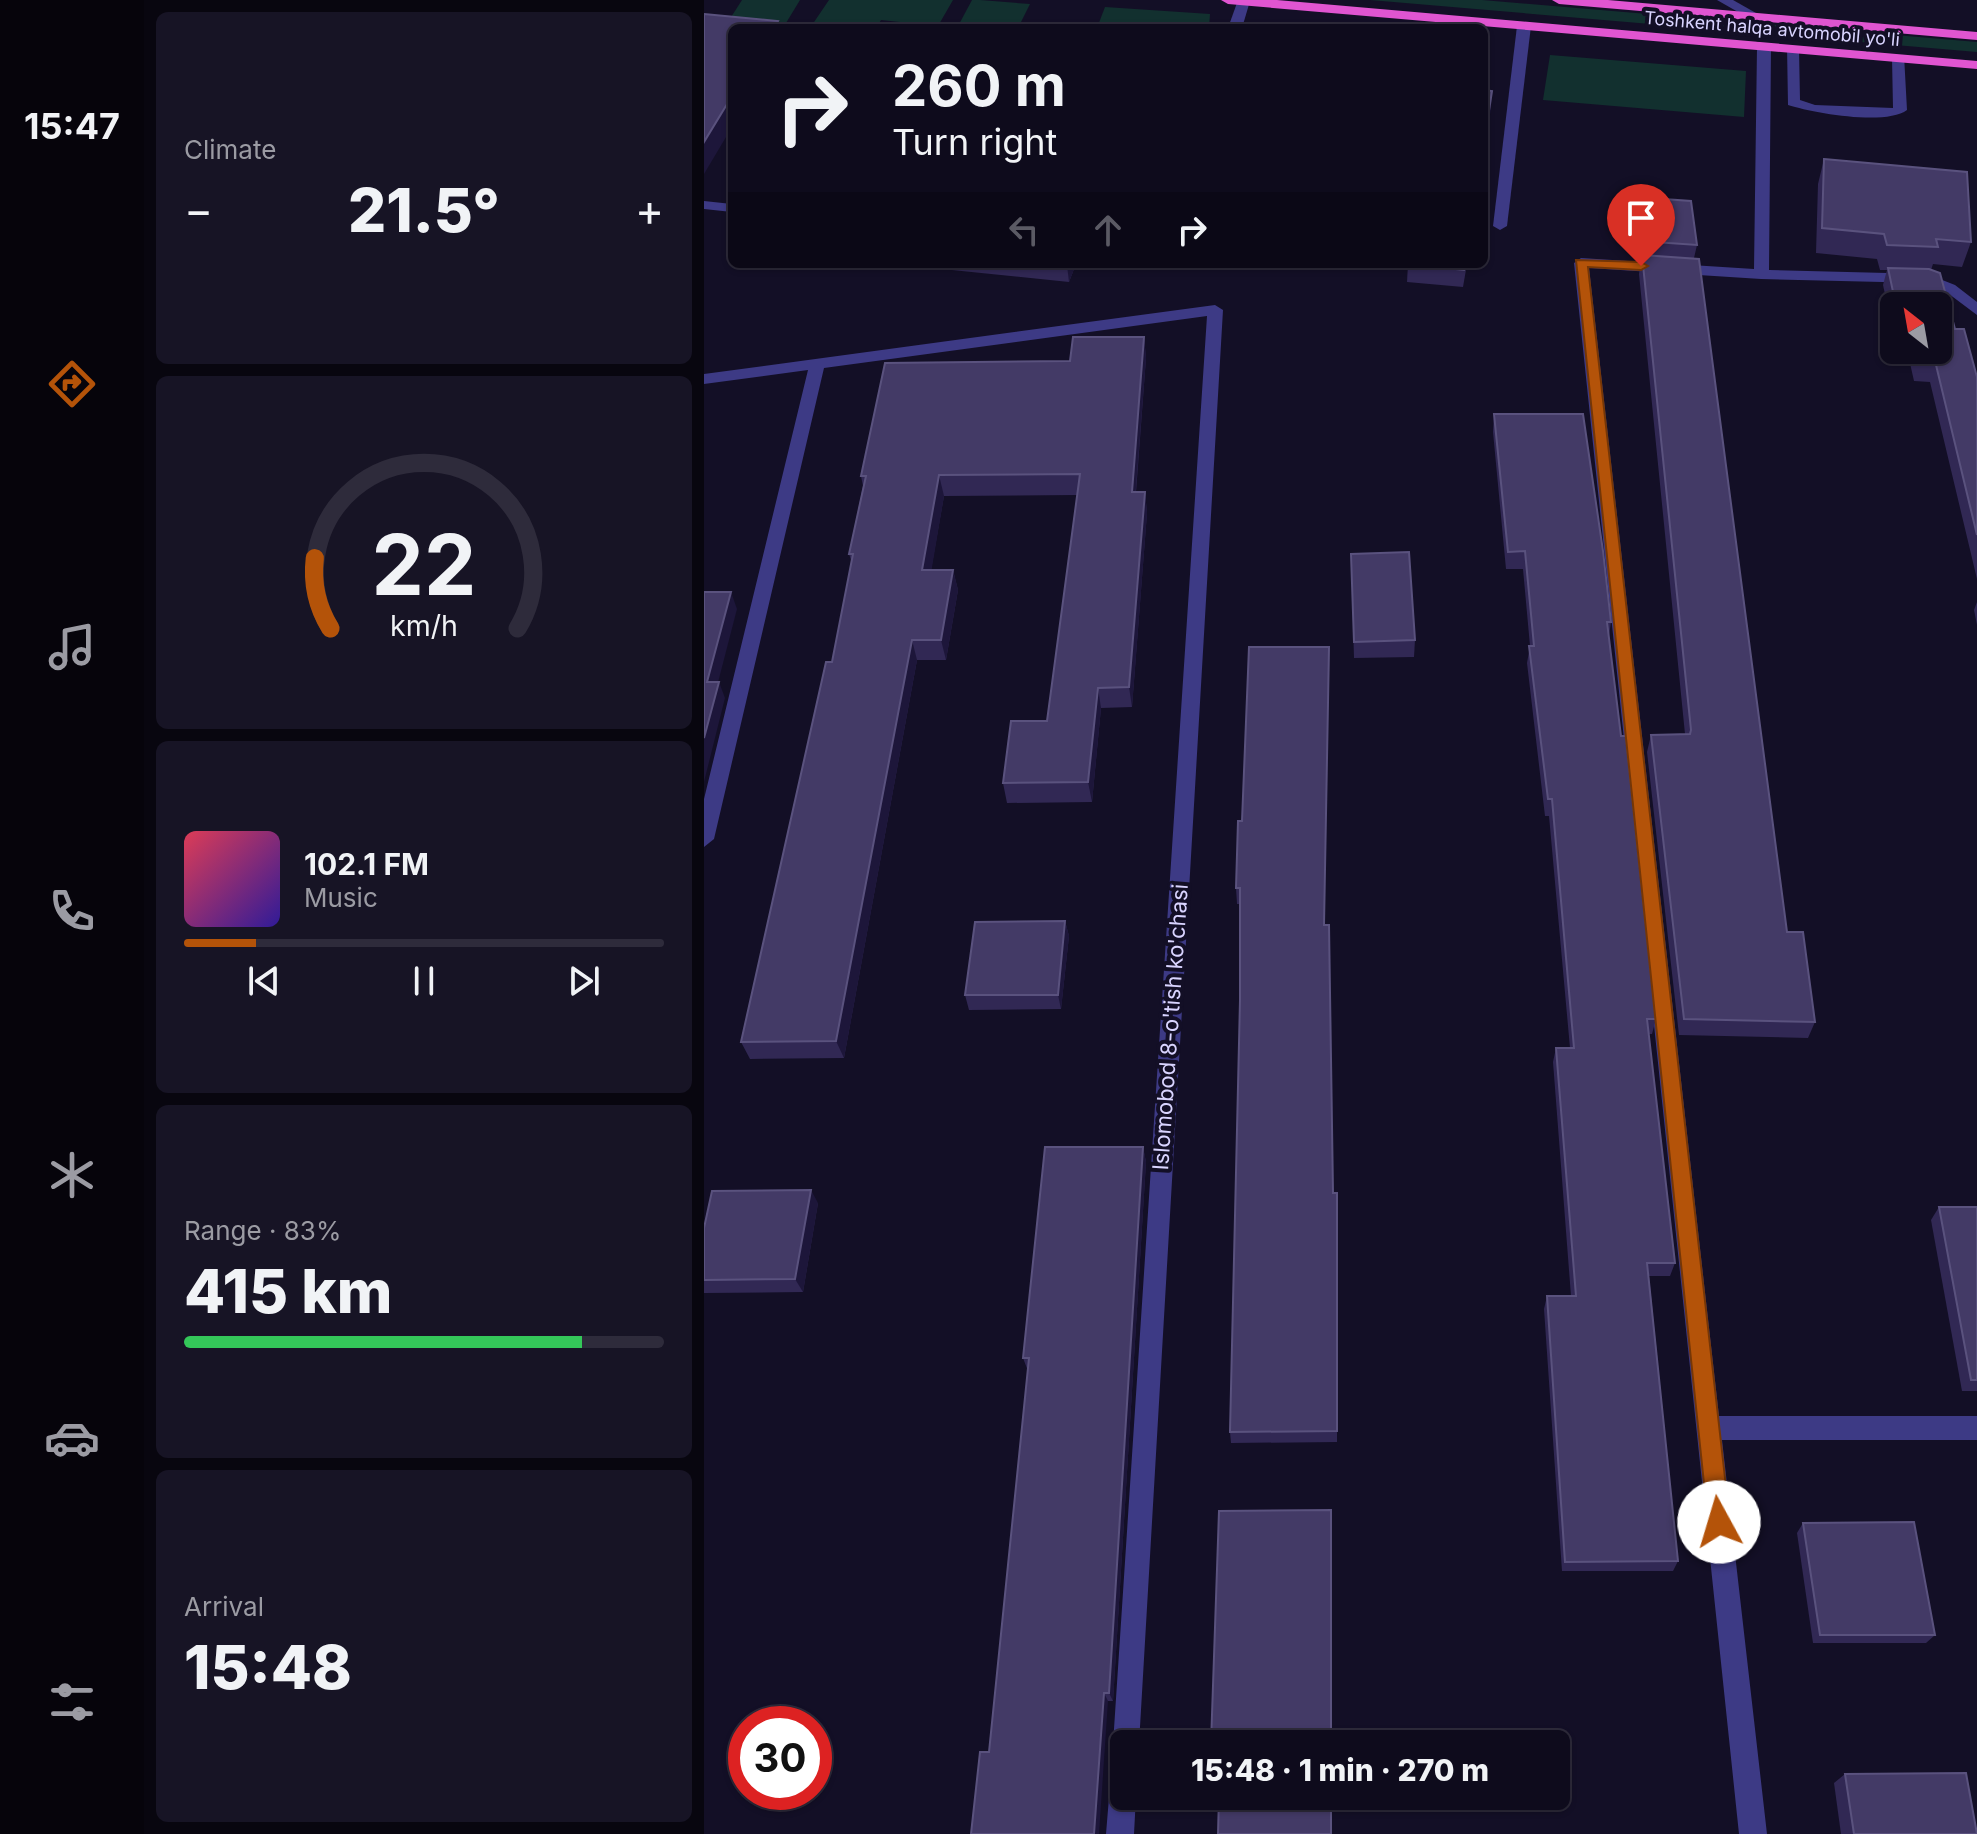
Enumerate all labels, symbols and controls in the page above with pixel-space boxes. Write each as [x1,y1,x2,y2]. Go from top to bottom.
street label: Toshkent halqa avtomobil yo'li [1643,7,1901,50]
text: 260 m [892,52,1066,120]
icon: right [760,56,864,160]
text: 15:47 [24,104,120,148]
text: Turn right [892,120,1057,164]
text: Climate [184,134,276,165]
text: 21.5° [348,174,500,246]
text: − [184,183,213,237]
text: + [635,183,664,237]
pin [1607,184,1675,266]
icon: arrive [1619,196,1663,240]
icon: left [1002,208,1046,252]
icon: ahead [1086,208,1130,252]
icon: right [1170,208,1214,252]
north arrow [1880,292,1952,364]
map controls [1880,292,1952,364]
icon: directions [44,356,100,412]
text: 22 [372,513,476,614]
text: km/h [390,608,458,643]
icon: music [44,619,100,675]
text: 102.1 FM [304,846,429,882]
text: Music [304,882,378,913]
icon: phone [44,883,100,939]
street label: Islomobod 8-o'tish ko'chasi [1147,883,1193,1171]
icon: previous [242,959,286,1003]
icon: pause [402,959,446,1003]
icon: next [562,959,606,1003]
icon: climate [44,1147,100,1203]
text: Range · 83% [184,1215,341,1246]
text: 415 km [184,1255,393,1327]
icon: car [44,1410,100,1466]
position arrow [1677,1480,1761,1564]
text: Arrival [184,1591,264,1622]
text: 15:48 [184,1631,352,1703]
icon: filters [44,1674,100,1730]
speed limit sign: 30 [728,1706,832,1810]
text: 15:48 · 1 min · 270 m [1191,1752,1489,1788]

